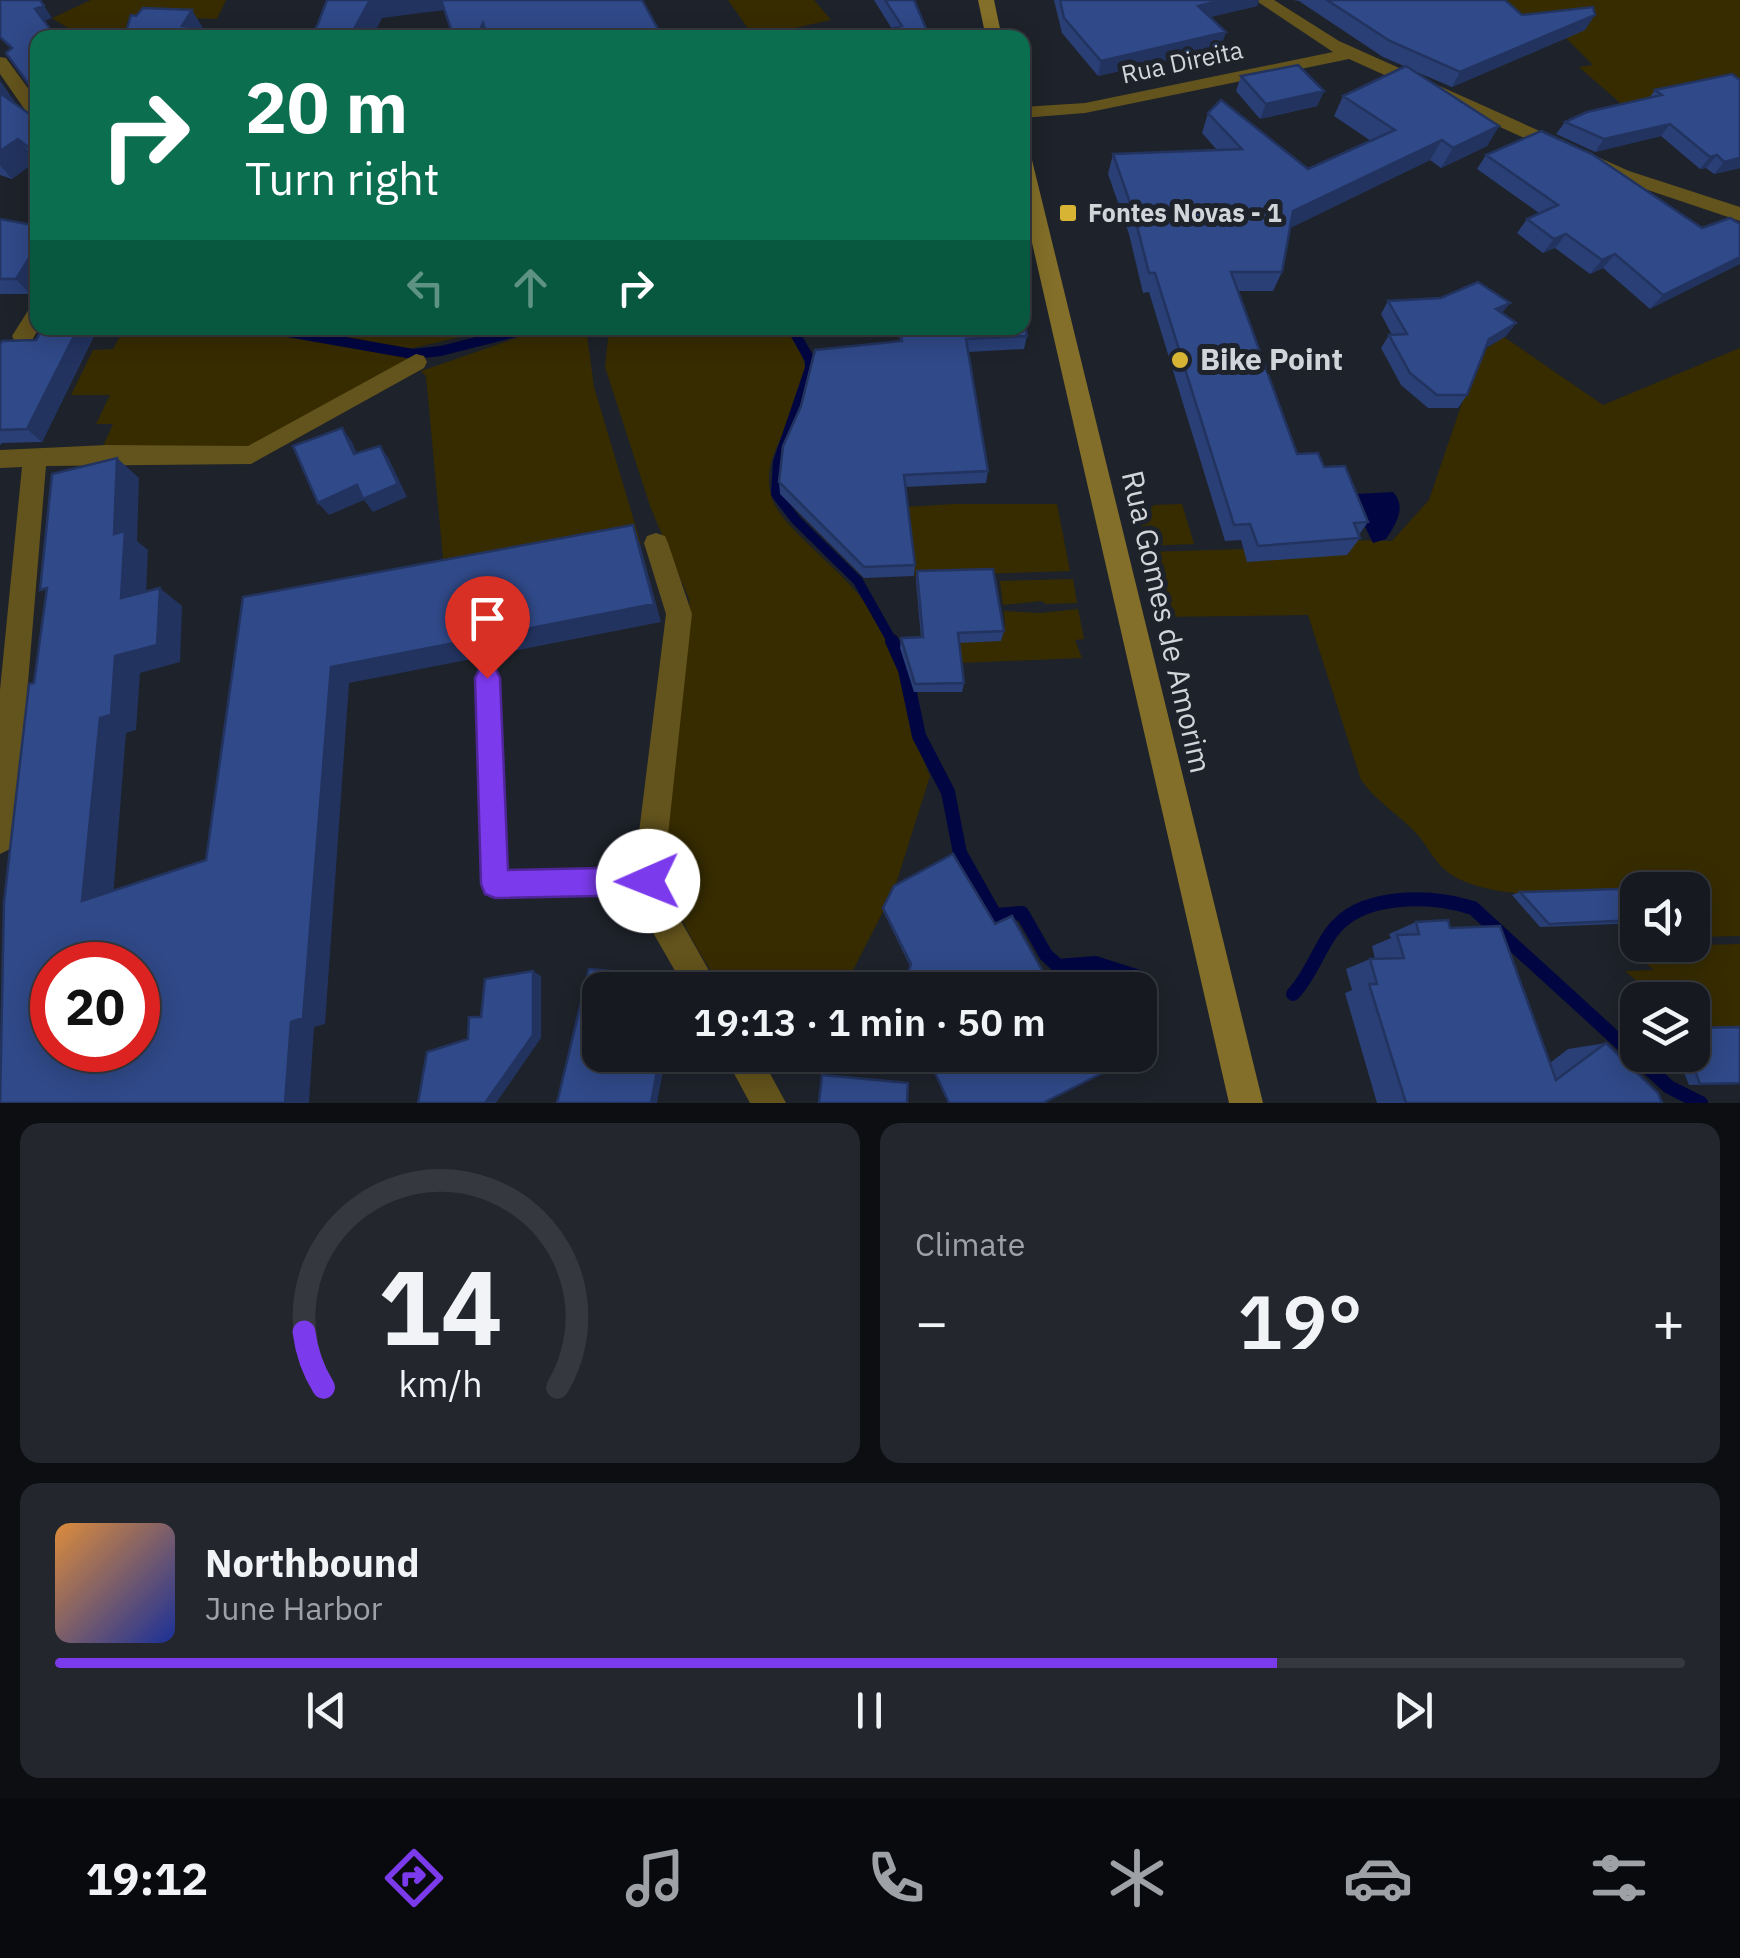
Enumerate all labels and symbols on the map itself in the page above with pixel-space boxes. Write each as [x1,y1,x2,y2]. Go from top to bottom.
street label: Rua Direita [1118,33,1246,91]
place label: Fontes Novas - 1 [1088,196,1282,229]
marker: Fontes Novas - 1 [1057,202,1079,224]
place label: Bike Point [1200,339,1343,378]
marker: Bike Point [1169,349,1191,371]
street label: Rua Gomes de Amorim [1114,467,1221,777]
pin [445,576,530,679]
position arrow [596,829,700,933]
speed limit sign: 20 [30,942,160,1072]

